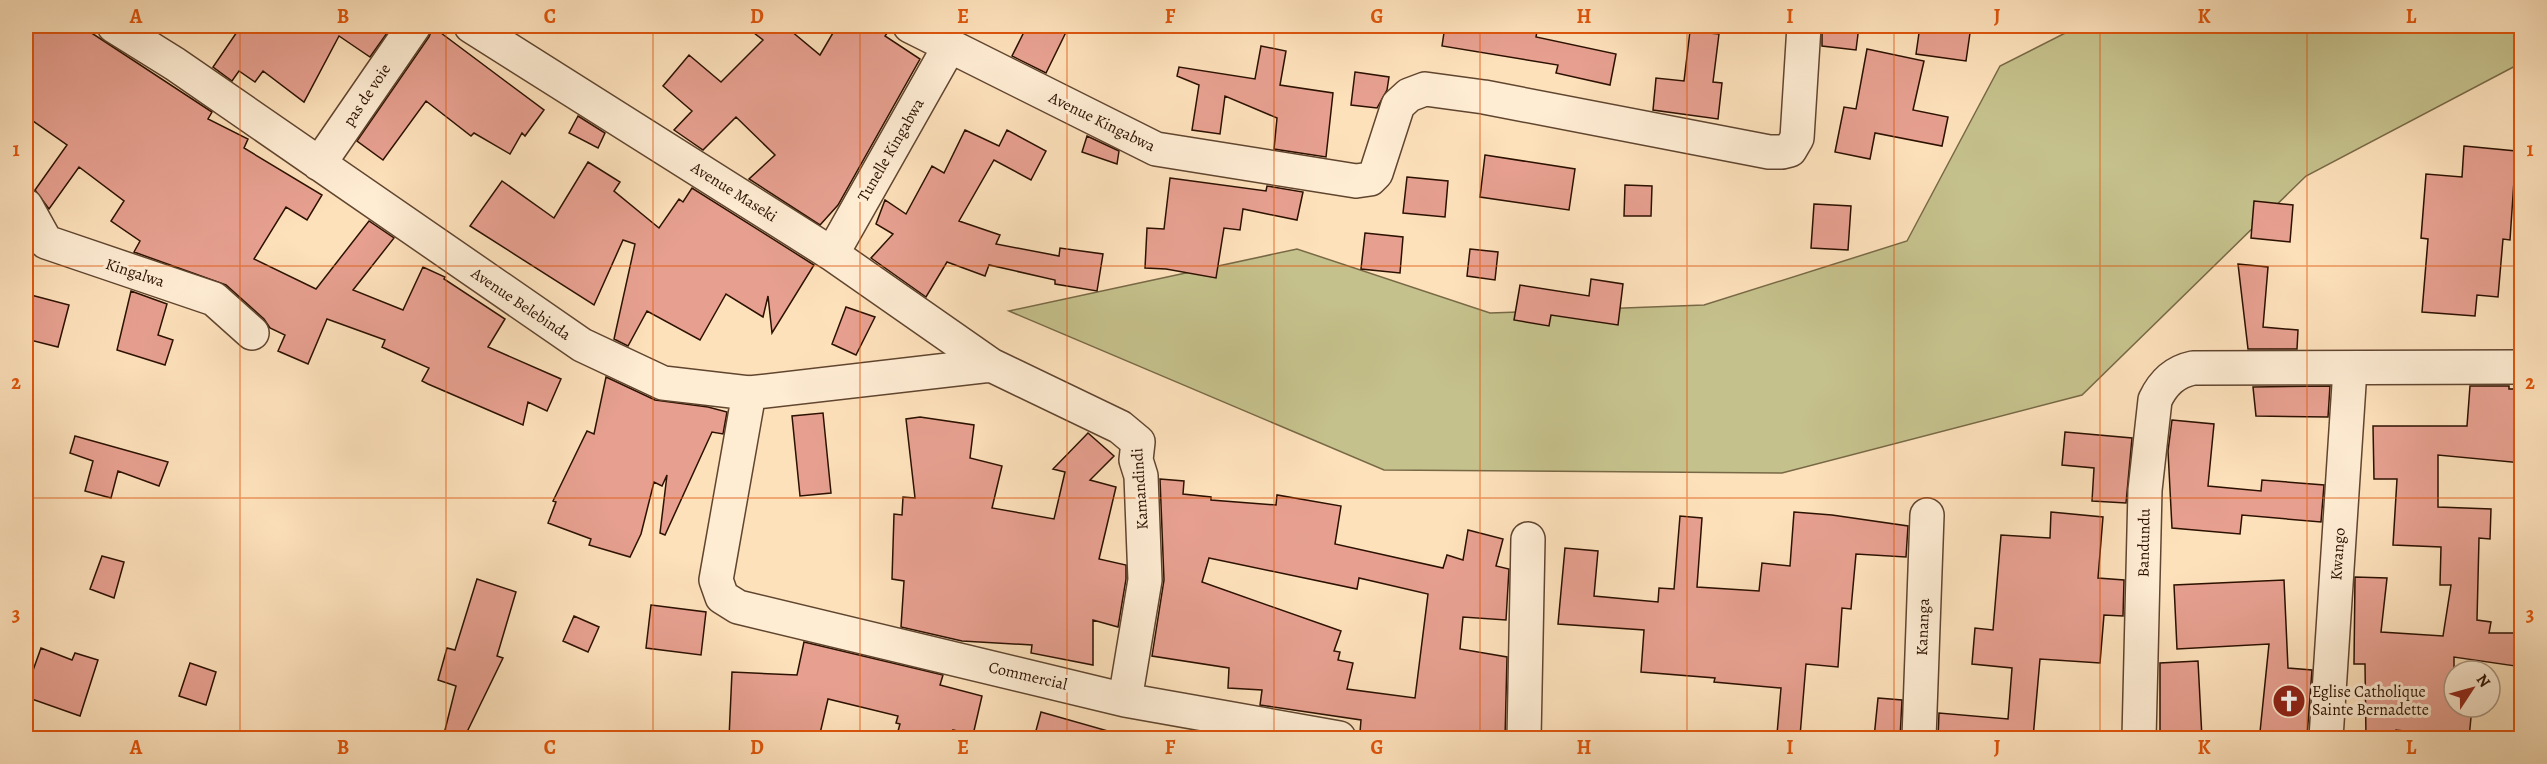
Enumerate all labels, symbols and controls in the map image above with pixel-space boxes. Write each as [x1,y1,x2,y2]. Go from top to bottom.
text: A [129,3,143,30]
text: B [337,3,349,30]
text: C [544,3,556,30]
text: D [750,3,764,30]
text: E [957,3,969,30]
text: F [1165,3,1176,30]
text: G [1370,3,1384,30]
text: H [1577,3,1592,30]
text: I [1786,3,1794,30]
text: J [1994,3,2001,30]
text: K [2197,3,2211,30]
text: L [2406,3,2417,30]
street label: pas de voie [338,59,396,131]
street label: Avenue Kingabwa [1044,86,1159,157]
street label: Tunelle Kingabwa [852,94,930,206]
text: 1 [12,136,20,163]
text: 1 [2526,136,2534,163]
street label: Avenue Maseki [686,156,781,227]
street label: Kingalwa [103,253,168,293]
street label: Avenue Belebinda [466,262,576,346]
text: 2 [11,369,21,396]
text: 2 [2525,369,2535,396]
street label: Kamandindi [1126,447,1154,531]
street label: Bandundu [2132,508,2156,578]
street label: Kwango [2325,527,2351,581]
street label: Kananga [1911,597,1935,656]
text: 3 [12,601,20,628]
text: 3 [2526,601,2534,628]
street label: Commercial [987,656,1070,696]
north arrow [2442,659,2502,719]
text: N [2471,670,2496,692]
place label: Eglise Catholique Sainte Bernadette [2312,681,2429,721]
church icon: Eglise Catholique Sainte Bernadette [2271,683,2307,719]
text: A [129,734,143,761]
text: B [337,734,349,761]
text: C [544,734,556,761]
text: D [750,734,764,761]
text: E [957,734,969,761]
text: F [1165,734,1176,761]
text: G [1370,734,1384,761]
text: H [1577,734,1592,761]
text: I [1786,734,1794,761]
text: J [1994,734,2001,761]
text: K [2197,734,2211,761]
text: L [2406,734,2417,761]

